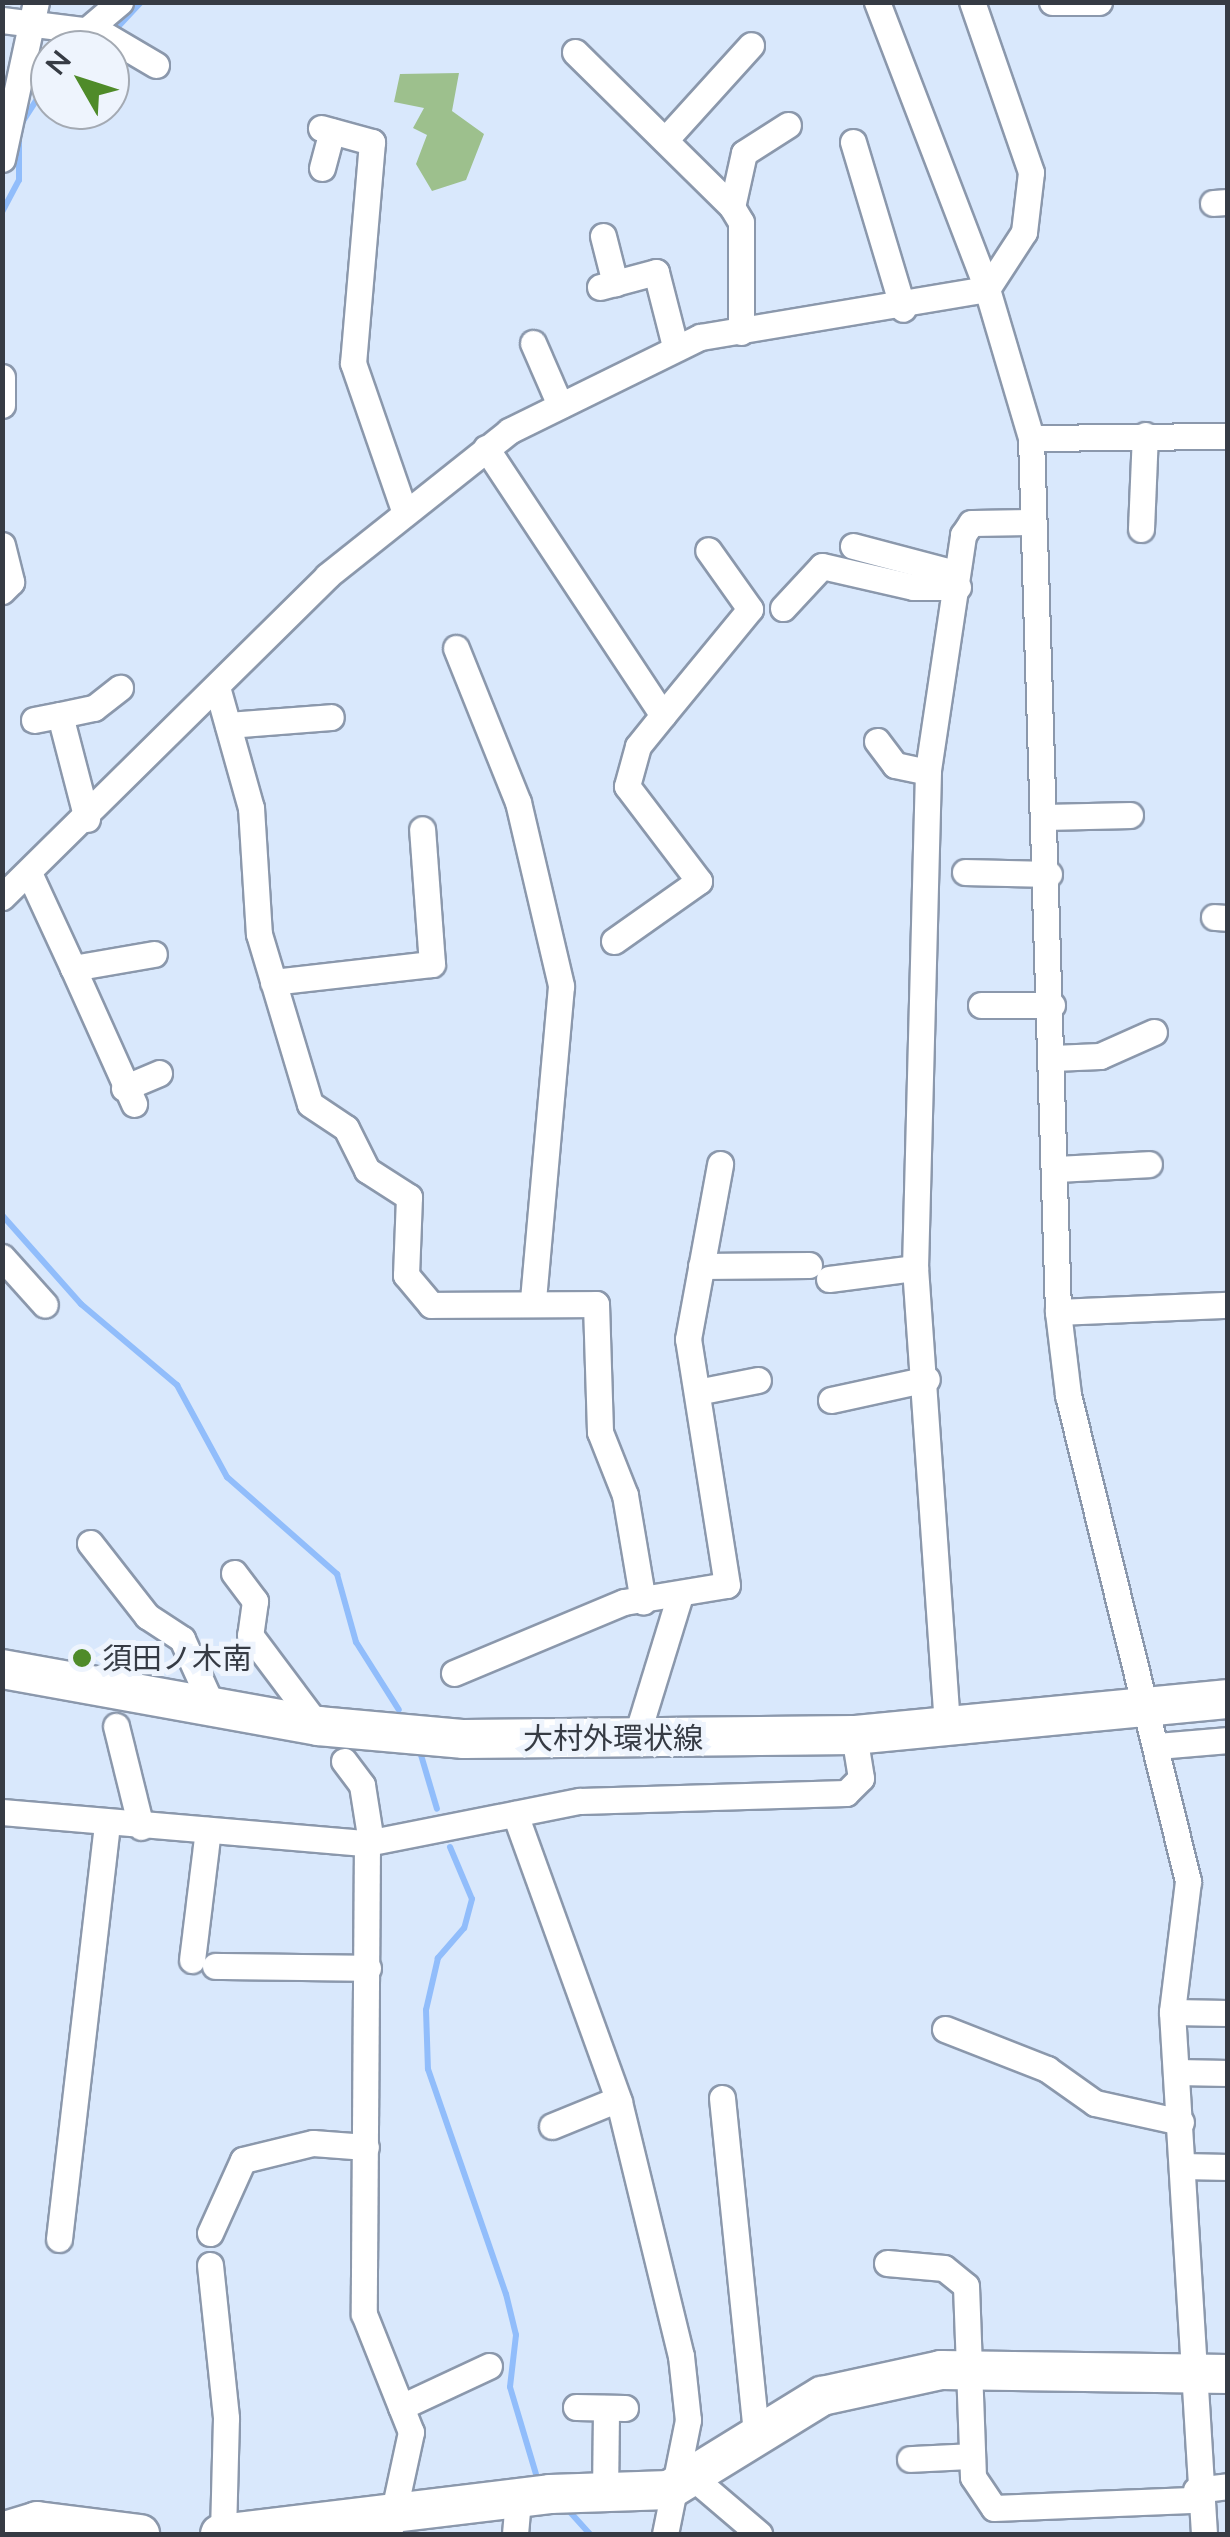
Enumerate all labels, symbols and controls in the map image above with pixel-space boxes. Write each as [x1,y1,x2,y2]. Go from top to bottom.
north arrow [30,30,130,130]
text: N [38,43,78,81]
place label: 須田ノ木南 [102,1640,252,1676]
marker: 須田ノ木南 [71,1647,93,1669]
street label: 大村外環状線 [523,1720,703,1756]

